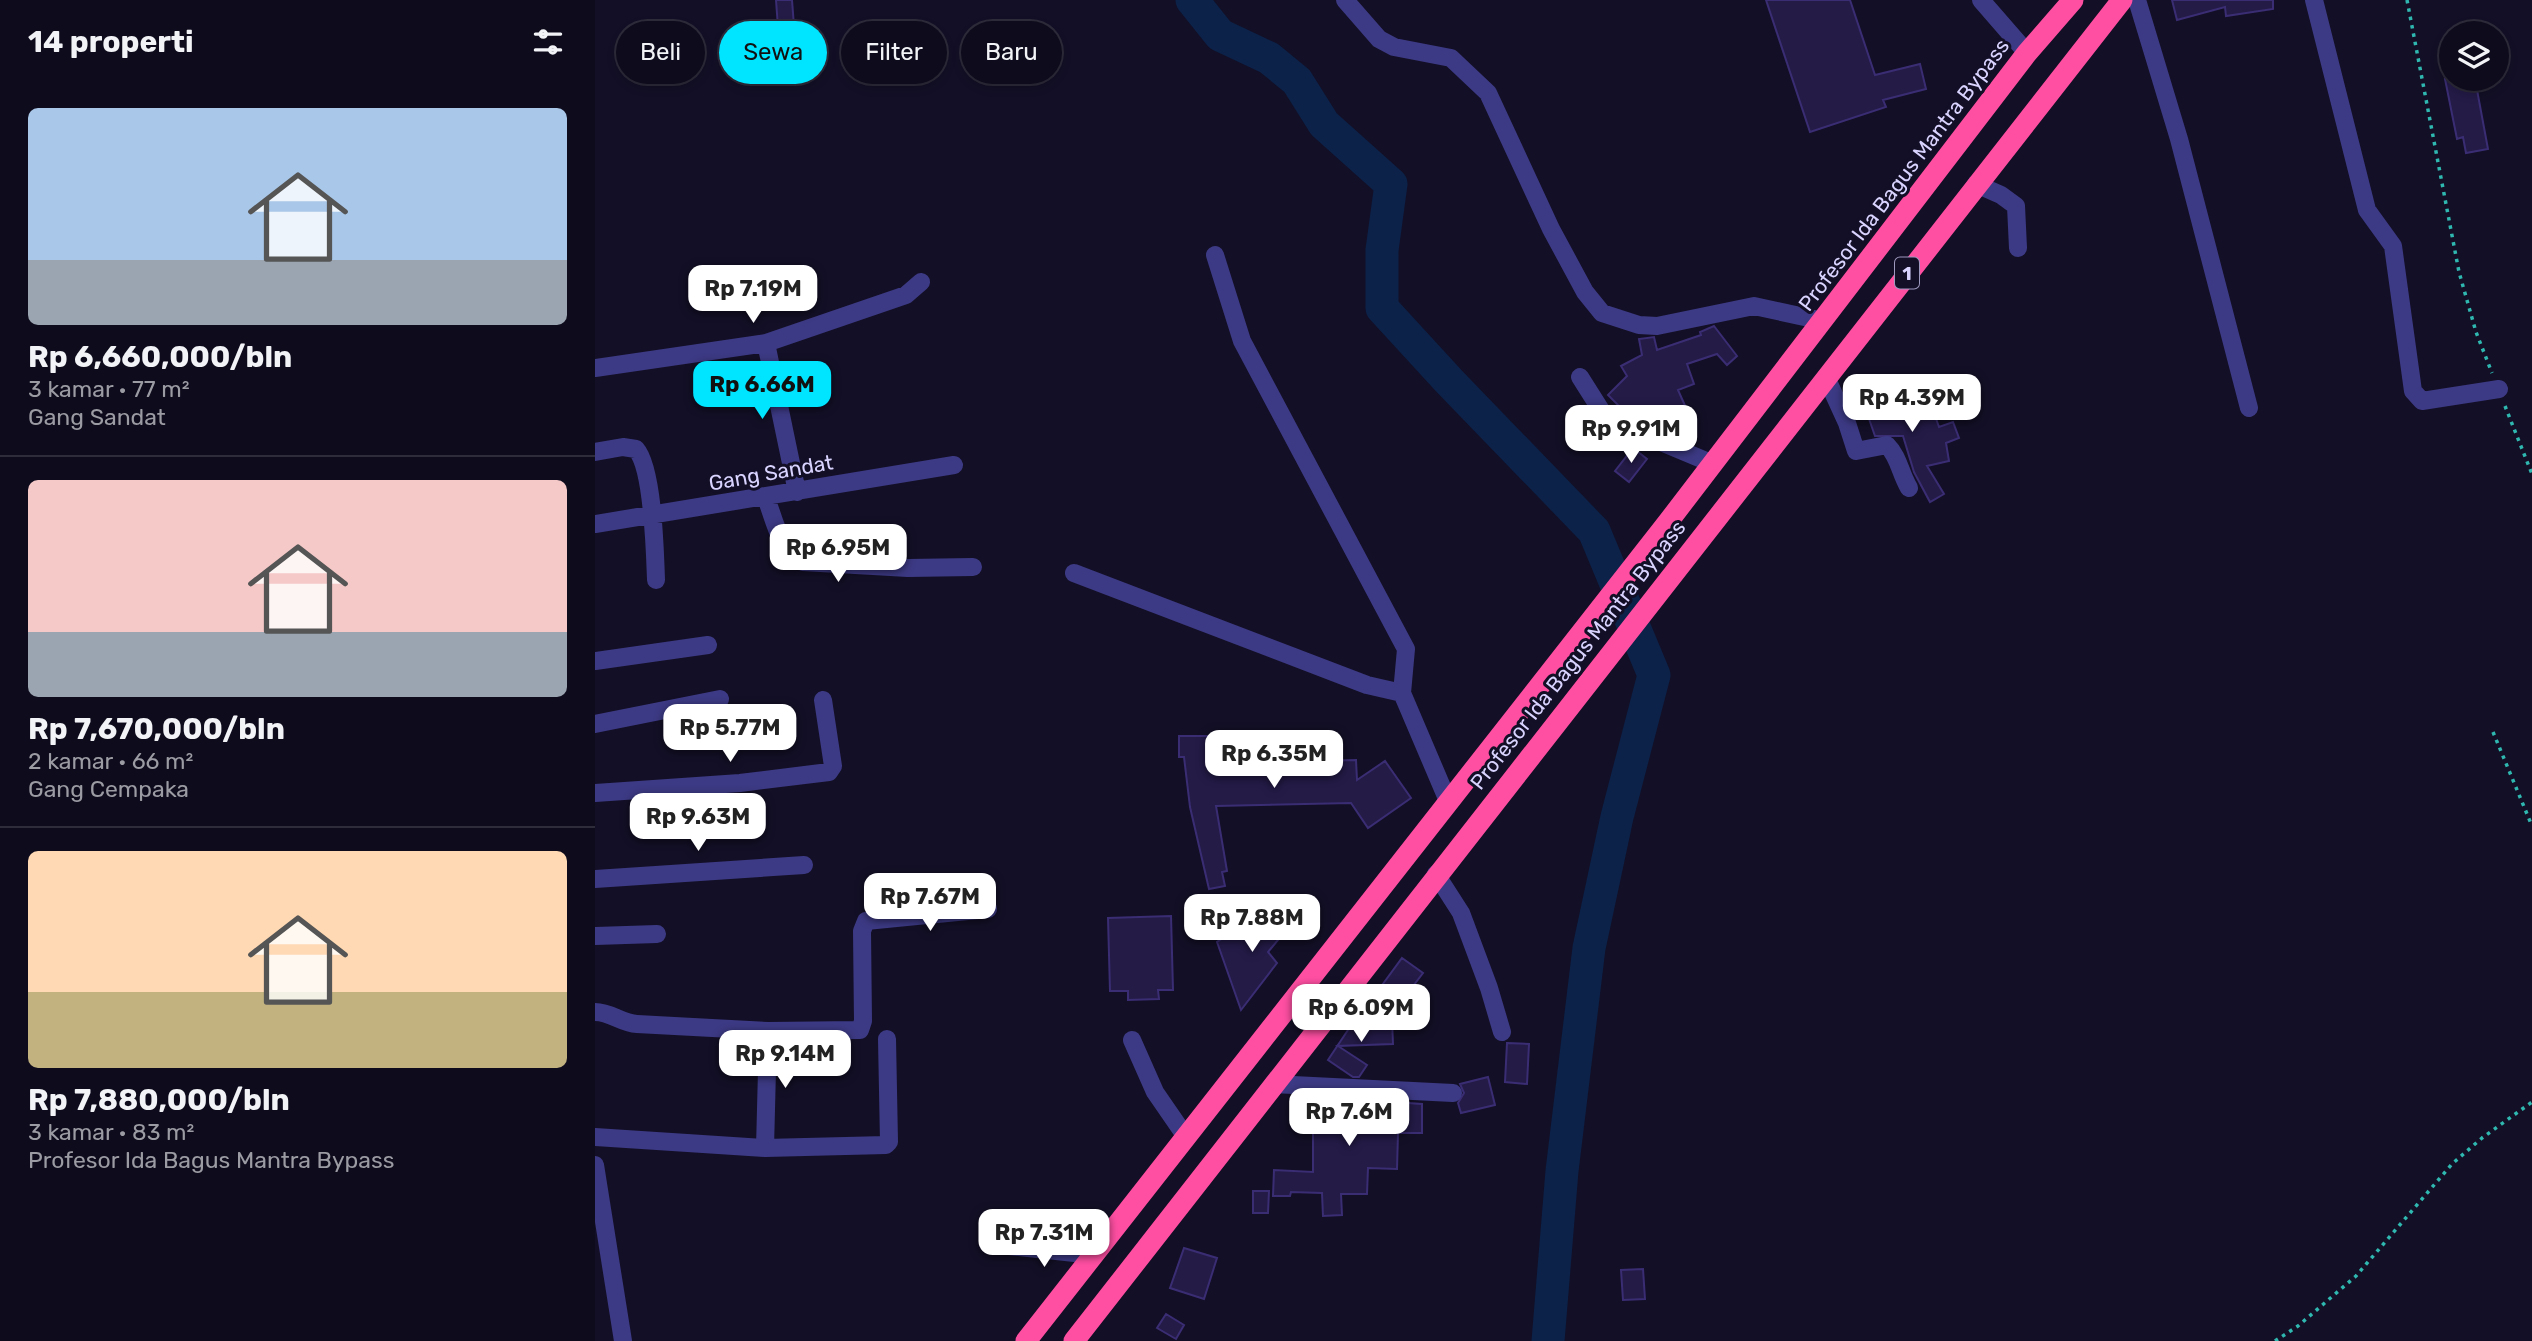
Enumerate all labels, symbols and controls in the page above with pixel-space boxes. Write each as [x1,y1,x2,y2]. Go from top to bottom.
chip: Beli [616,21,705,84]
chip: Sewa [719,21,827,84]
chip: Filter [841,21,947,84]
chip: Baru [961,21,1062,84]
map controls [2439,21,2509,91]
button: layers [2439,21,2509,91]
icon: filters [529,23,567,61]
text: 14 properti [28,24,194,60]
street label: Profesor Ida Bagus Mantra Bypass [1793,34,2014,316]
icon: home [235,154,361,280]
road number: 1 [1895,258,1919,288]
pin: Rp 7.19M [681,266,825,325]
text: Rp 7.19M [704,274,802,302]
text: Rp 6,660,000/bln [28,339,292,375]
pin: Rp 6.66M [690,362,834,421]
text: Rp 6.66M [709,370,815,398]
pin: Rp 4.39M [1840,374,1984,434]
text: 3 kamar · 77 m² [28,375,190,403]
text: Rp 4.39M [1859,383,1965,411]
text: Gang Sandat [28,403,166,431]
pin: Rp 9.91M [1559,406,1703,465]
text: Rp 9.91M [1581,414,1681,442]
street label: Gang Sandat [707,449,835,496]
street label: Profesor Ida Bagus Mantra Bypass [1465,515,1690,794]
pin: Rp 6.95M [766,524,910,584]
icon: home [235,526,361,652]
text: Rp 6.95M [786,533,890,561]
pin: Rp 5.77M [658,704,802,764]
text: Rp 7,670,000/bln [28,711,285,747]
text: Rp 5.77M [679,713,781,741]
pin: Rp 6.35M [1202,730,1346,790]
text: Rp 6.35M [1221,739,1327,767]
text: 2 kamar · 66 m² [28,747,193,775]
text: Gang Cempaka [28,775,189,803]
pin: Rp 9.63M [626,794,770,853]
text: Rp 9.63M [646,802,750,830]
pin: Rp 7.67M [858,874,1002,933]
text: Rp 7.67M [880,882,980,910]
pin: Rp 7.88M [1180,894,1324,954]
icon: home [235,897,361,1023]
text: Rp 7.88M [1200,903,1304,931]
pin: Rp 6.09M [1289,984,1433,1044]
text: Rp 6.09M [1308,993,1414,1021]
pin: Rp 9.14M [713,1030,857,1090]
text: Rp 9.14M [735,1039,835,1067]
text: Rp 7,880,000/bln [28,1082,290,1118]
pin: Rp 7.6M [1284,1088,1414,1148]
text: Rp 7.6M [1305,1097,1393,1125]
text: 3 kamar · 83 m² [28,1118,194,1146]
text: Profesor Ida Bagus Mantra Bypass [28,1146,394,1174]
pin: Rp 7.31M [972,1210,1116,1269]
text: Rp 7.31M [994,1218,1094,1246]

